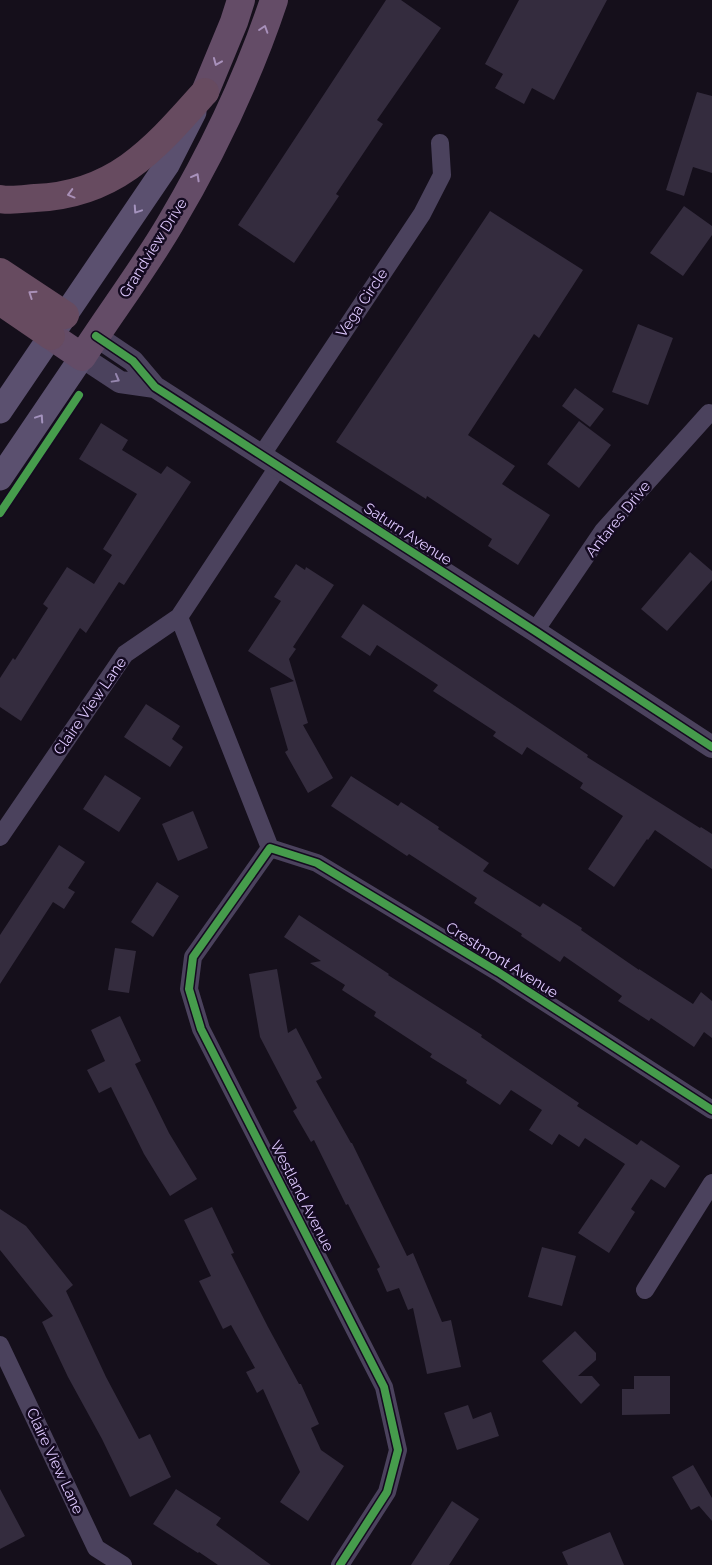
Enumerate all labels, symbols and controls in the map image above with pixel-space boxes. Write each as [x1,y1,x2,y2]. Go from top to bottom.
one-way arrow [258,25,268,34]
one-way arrow [213,57,224,66]
one-way arrow [190,173,200,182]
one-way arrow [68,188,76,198]
street label: Grandview Drive [115,195,191,301]
one-way arrow [134,204,143,213]
street label: Vega Circle [332,265,392,341]
one-way arrow [29,291,38,300]
one-way arrow [111,372,120,382]
one-way arrow [34,415,44,424]
street label: Antares Drive [582,477,654,561]
street label: Saturn Avenue [361,499,455,569]
street label: Claire View Lane [50,654,130,758]
street label: Crestmont Avenue [443,918,562,1002]
street label: Westland Avenue [266,1138,338,1255]
street label: Claire View Lane [23,1405,88,1517]

